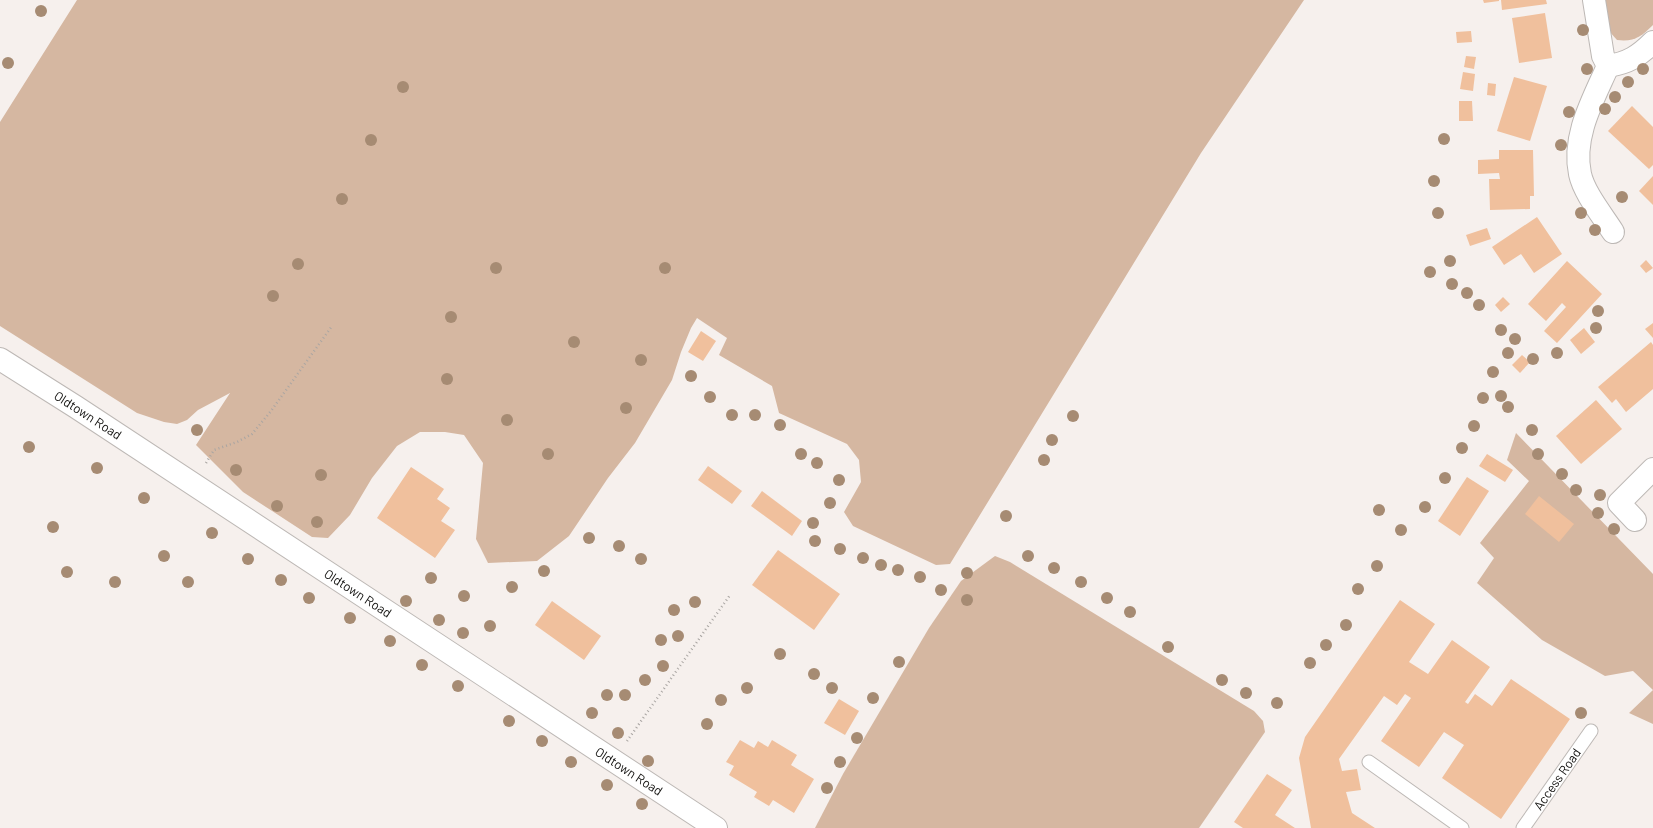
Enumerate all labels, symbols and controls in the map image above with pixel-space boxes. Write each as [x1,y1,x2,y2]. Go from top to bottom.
street label: Oldtown Road [51,387,125,443]
street label: Oldtown Road [321,565,395,621]
street label: Oldtown Road [592,743,666,799]
street label: Access Road [1530,745,1584,813]

